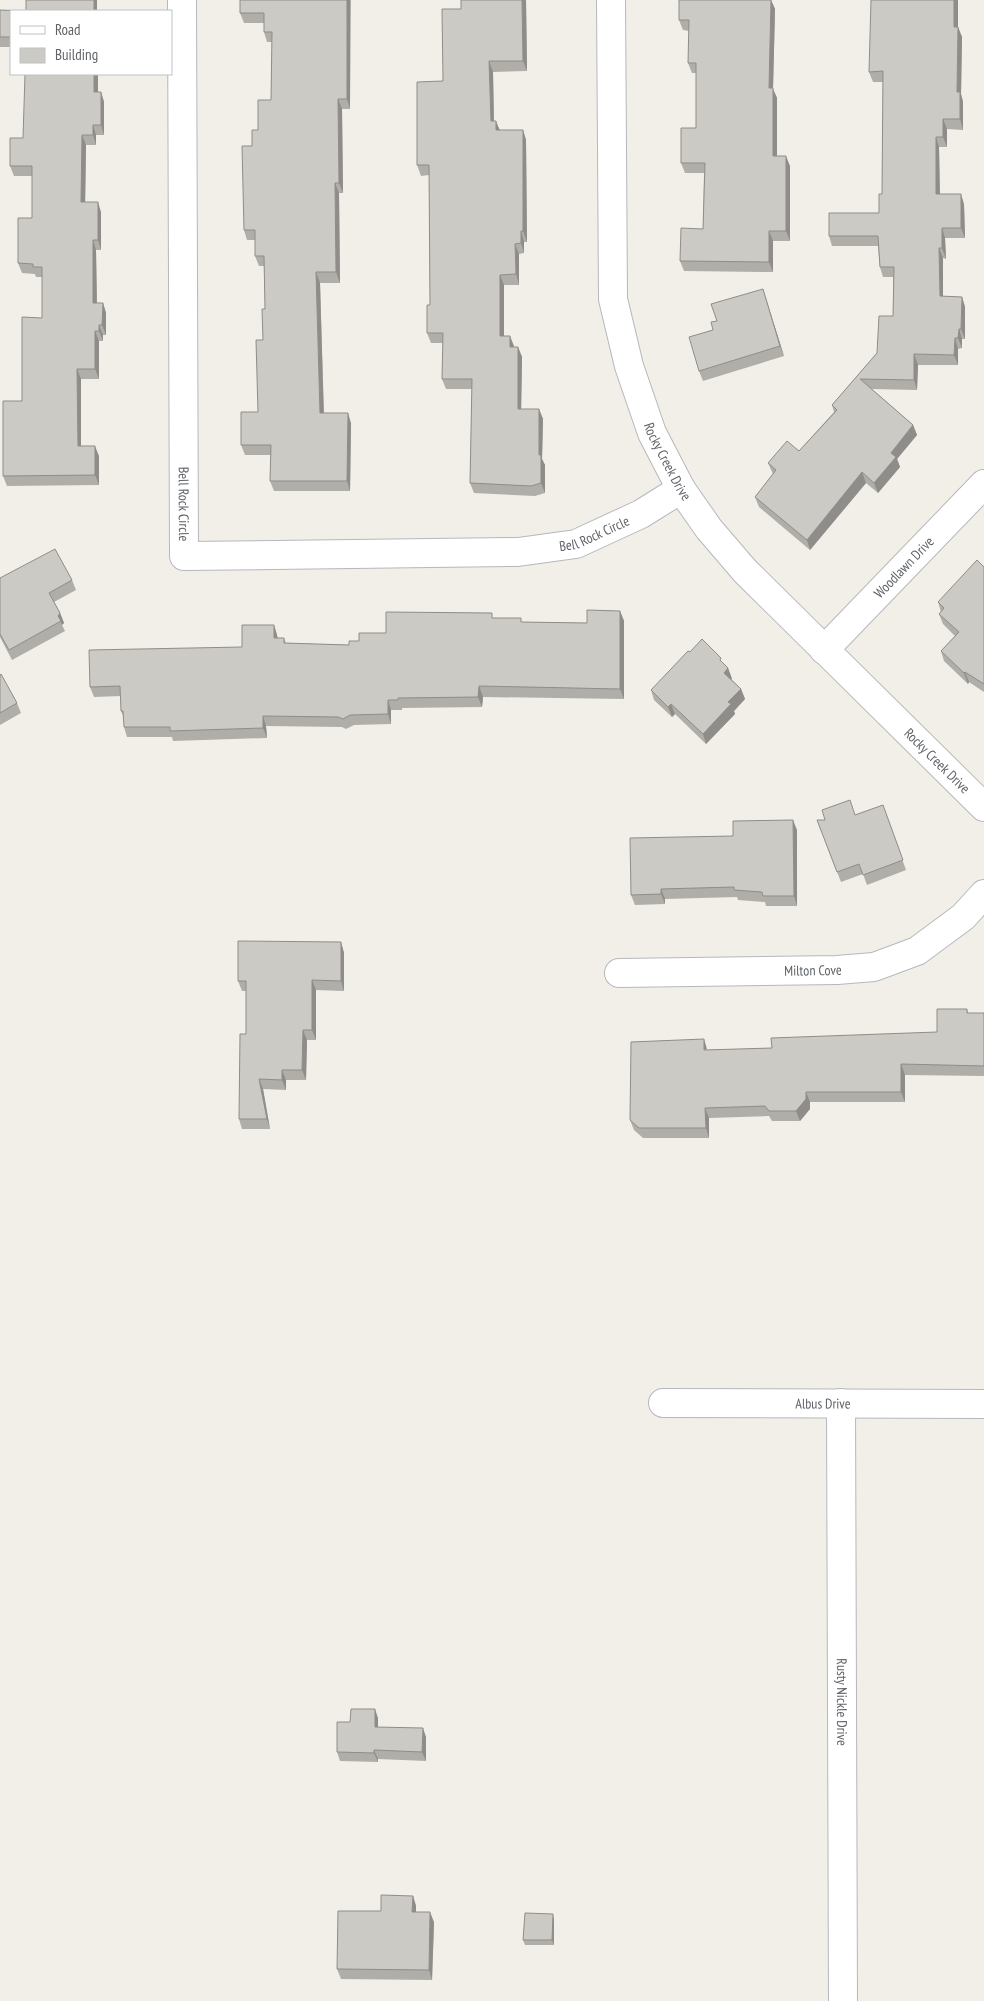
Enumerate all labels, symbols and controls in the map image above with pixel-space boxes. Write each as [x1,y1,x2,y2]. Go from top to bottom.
legend [10,10,172,75]
text: Road [55,20,81,39]
text: Building [55,45,98,64]
street label: Rocky Creek Drive [640,420,695,504]
street label: Bell Rock Circle [175,467,193,542]
street label: Bell Rock Circle [558,512,632,555]
street label: Woodlawn Drive [870,532,938,602]
street label: Rocky Creek Drive [900,724,974,797]
street label: Milton Cove [784,961,843,980]
street label: Albus Drive [795,1394,851,1413]
street label: Rusty Nickle Drive [833,1658,851,1746]

